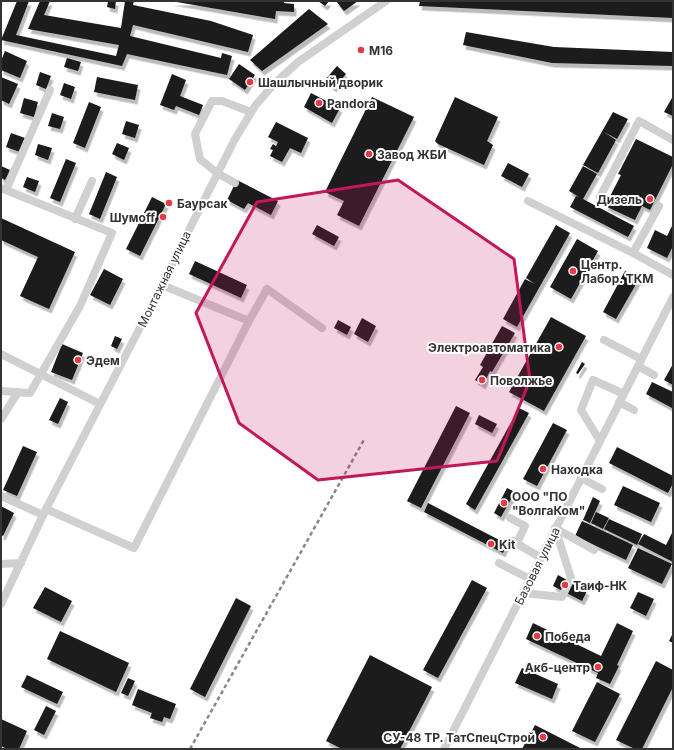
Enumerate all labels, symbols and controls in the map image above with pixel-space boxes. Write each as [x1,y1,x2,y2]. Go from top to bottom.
place label: М16 [369,43,393,58]
marker: М16 [356,45,366,55]
place label: Шашлычный дворик [258,75,383,90]
marker: Шашлычный дворик [245,77,255,87]
place label: Pandora [327,96,376,111]
marker: Pandora [314,98,324,108]
place label: Завод ЖБИ [377,147,447,162]
marker: Завод ЖБИ [364,149,374,159]
place label: Дизель [596,192,642,207]
marker: Дизель [645,194,655,204]
place label: Баурсак [177,196,227,211]
marker: Баурсак [164,198,174,208]
place label: Шумоff [110,210,155,225]
marker: Шумоff [158,212,168,222]
street label: Монтажная улица [134,228,194,330]
place label: Центр. Лабор. ТКМ [581,257,654,286]
marker: Центр. Лабор. ТКМ [568,266,578,276]
place label: Электроавтоматика [428,340,551,355]
marker: Электроавтоматика [554,342,564,352]
place label: Эдем [86,353,120,368]
marker: Эдем [73,355,83,365]
place label: Поволжье [490,373,552,388]
marker: Поволжье [477,375,487,385]
place label: Находка [551,462,603,477]
marker: Находка [538,464,548,474]
place label: ООО "ПО "ВолгаКом" [512,489,585,518]
marker: ООО "ПО "ВолгаКом" [499,498,509,508]
street label: Базовая улица [511,525,563,607]
place label: Kit [499,537,516,552]
marker: Kit [486,539,496,549]
place label: Таиф-НК [573,578,628,593]
marker: Таиф-НК [560,580,570,590]
place label: Победа [545,629,591,644]
marker: Победа [532,631,542,641]
place label: Акб-центр [525,660,590,675]
marker: Акб-центр [593,662,603,672]
place label: СУ-48 ТР. ТатСпецСтрой [383,730,535,745]
marker: СУ-48 ТР. ТатСпецСтрой [538,732,548,742]

